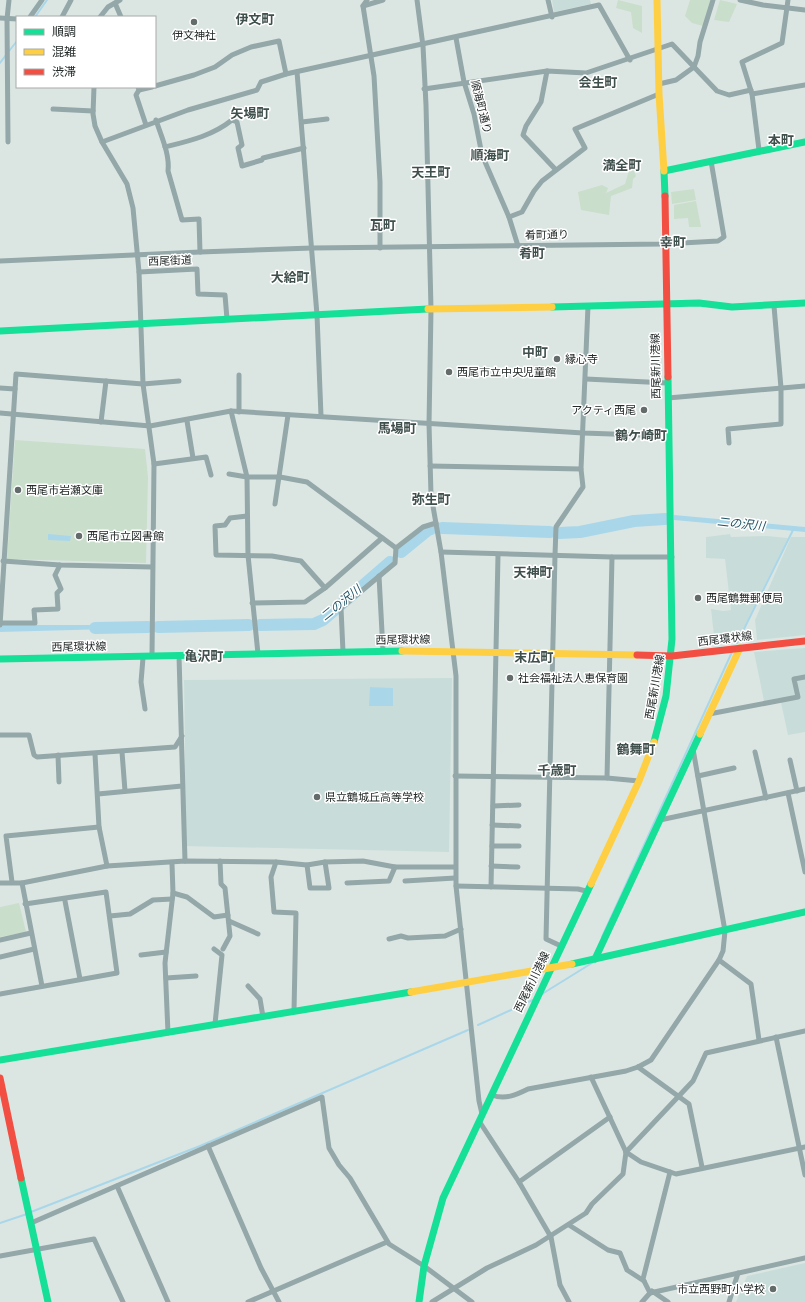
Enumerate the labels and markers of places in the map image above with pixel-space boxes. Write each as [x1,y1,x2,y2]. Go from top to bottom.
marker: 伊文神社 [189,17,199,27]
place label: 伊文神社 [172,29,216,42]
place label: 縁心寺 [565,353,598,366]
marker: 縁心寺 [552,354,562,364]
place label: 西尾市立中央児童館 [457,366,556,379]
marker: 西尾市立中央児童館 [444,367,454,377]
place label: アクティ西尾 [571,404,636,417]
marker: アクティ西尾 [639,405,649,415]
place label: 西尾市岩瀬文庫 [26,484,103,497]
marker: 西尾市岩瀬文庫 [13,485,23,495]
place label: 西尾市立図書館 [87,530,164,543]
marker: 西尾市立図書館 [74,531,84,541]
place label: 西尾鶴舞郵便局 [706,592,783,605]
marker: 西尾鶴舞郵便局 [693,593,703,603]
place label: 社会福祉法人恵保育園 [518,672,628,685]
marker: 社会福祉法人恵保育園 [505,673,515,683]
place label: 県立鶴城丘高等学校 [325,791,424,804]
marker: 県立鶴城丘高等学校 [312,792,322,802]
place label: 市立西野町小学校 [677,1283,765,1296]
marker: 市立西野町小学校 [768,1284,778,1294]

